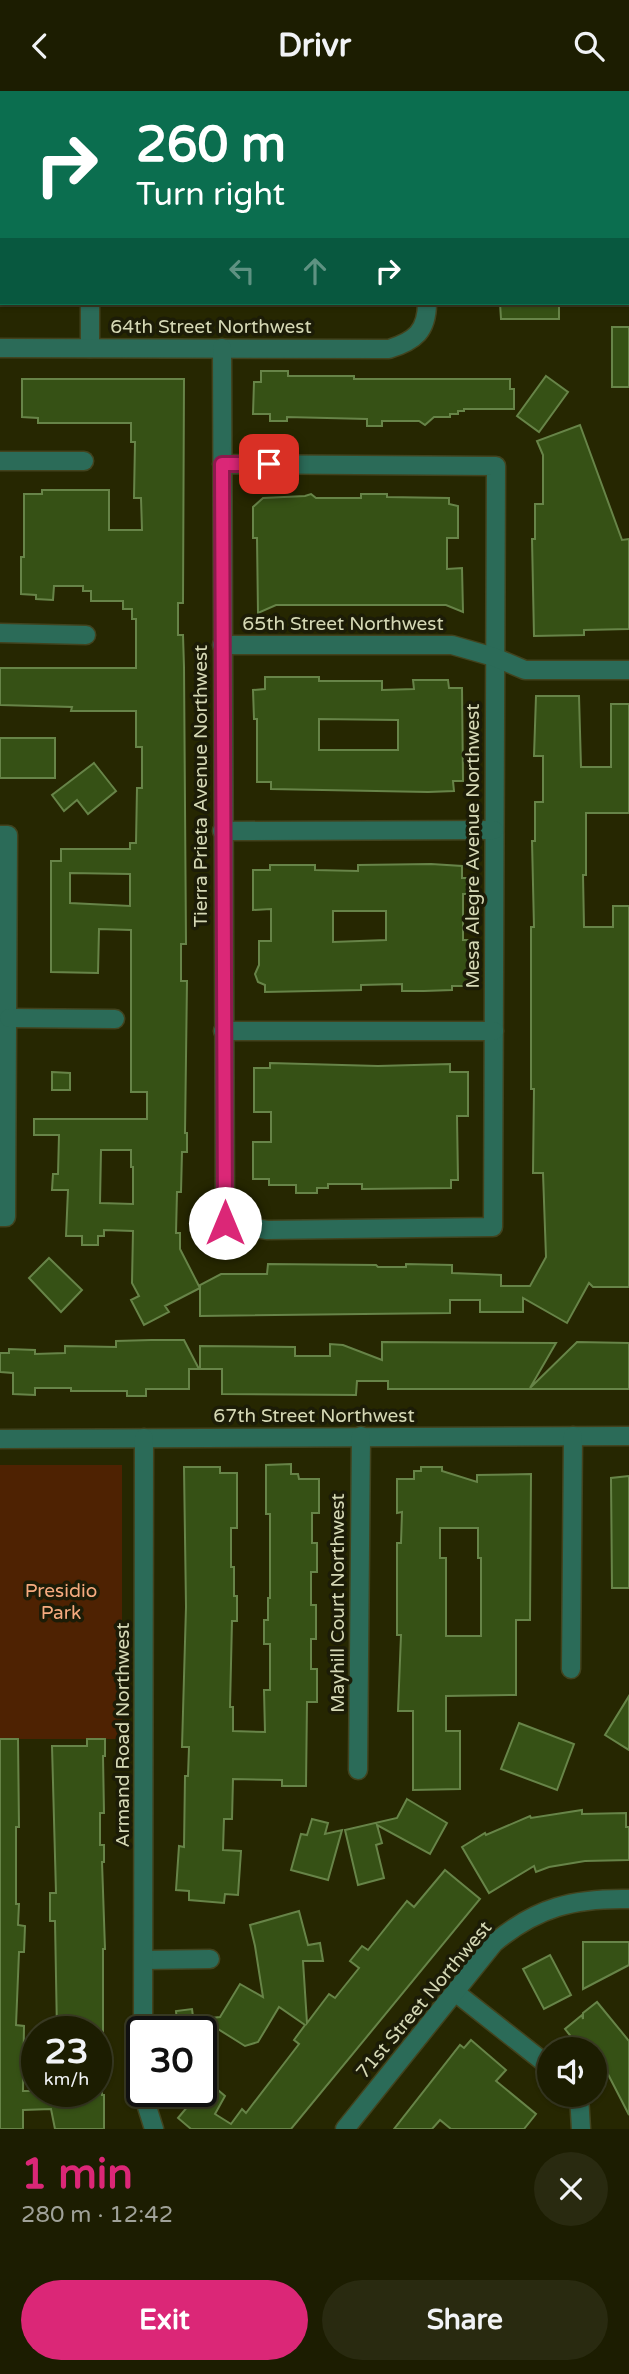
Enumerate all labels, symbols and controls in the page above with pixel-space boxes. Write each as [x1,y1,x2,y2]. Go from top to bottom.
icon: back [21,27,59,65]
text: Drivr [278,27,351,65]
icon: search [570,27,608,65]
text: 260 m [136,116,286,175]
icon: right [21,119,112,210]
text: Turn right [136,176,285,214]
icon: left [223,252,261,290]
icon: ahead [296,252,334,290]
icon: right [369,252,407,290]
street label: 64th Street Northwest [110,316,312,338]
pin [239,434,299,494]
icon: arrive [250,445,288,483]
street label: 65th Street Northwest [242,613,444,635]
street label: Tierra Prieta Avenue Northwest [190,645,212,927]
street label: Mesa Alegre Avenue Northwest [462,703,484,989]
position arrow [188,1186,262,1260]
street label: 67th Street Northwest [213,1405,415,1427]
street label: Mayhill Court Northwest [327,1493,349,1713]
park label: Presidio Park [25,1580,97,1624]
street label: Armand Road Northwest [112,1622,134,1848]
street label: 71st Street Northwest [352,1917,496,2083]
speed limit sign: 30 [126,2016,217,2107]
text: 23 [45,2031,88,2073]
map controls [537,2037,607,2107]
button: sound [537,2037,607,2107]
text: km/h [44,2068,89,2090]
text: 1 min [21,2149,133,2200]
button: close [534,2152,608,2226]
text: 280 m · 12:42 [21,2201,173,2229]
button: Exit [21,2280,308,2360]
button: Share [322,2280,608,2360]

